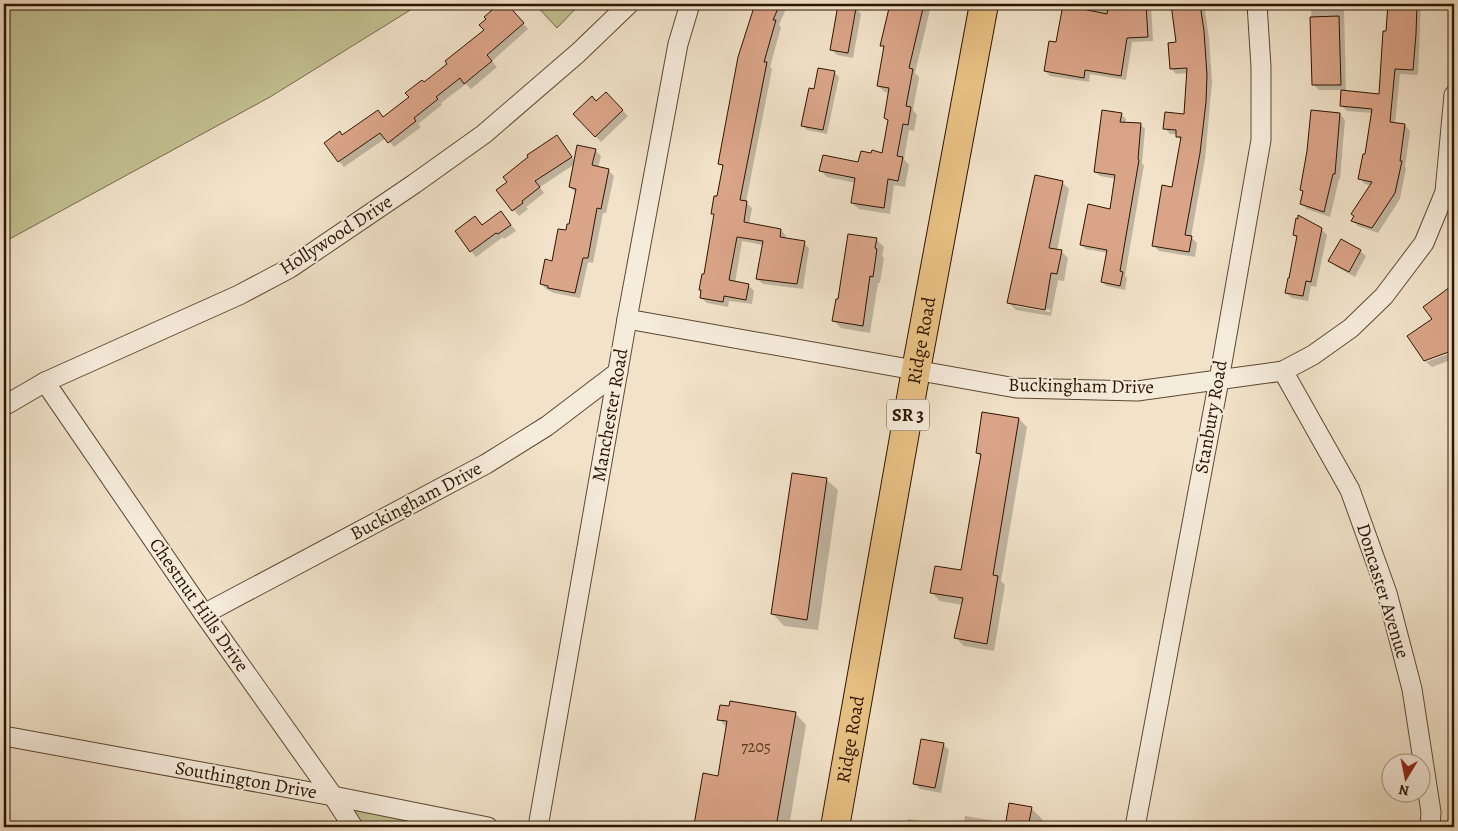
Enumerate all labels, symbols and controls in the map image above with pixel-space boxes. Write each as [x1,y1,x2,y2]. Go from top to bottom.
street label: Hollywood Drive [274,189,398,281]
street label: Ridge Road [901,294,942,386]
street label: Manchester Road [585,346,635,484]
street label: Stanbury Road [1188,357,1234,476]
street label: Buckingham Drive [1008,372,1154,400]
road number: SR 3 [887,400,929,430]
street label: Buckingham Drive [346,455,486,547]
street label: Doncaster Avenue [1350,520,1416,662]
street label: Chestnut Hills Drive [143,533,255,677]
street label: Ridge Road [830,693,871,785]
house number: 7205 [741,736,771,758]
north arrow [1380,754,1430,804]
street label: Southington Drive [173,755,319,805]
text: N [1397,780,1411,801]

